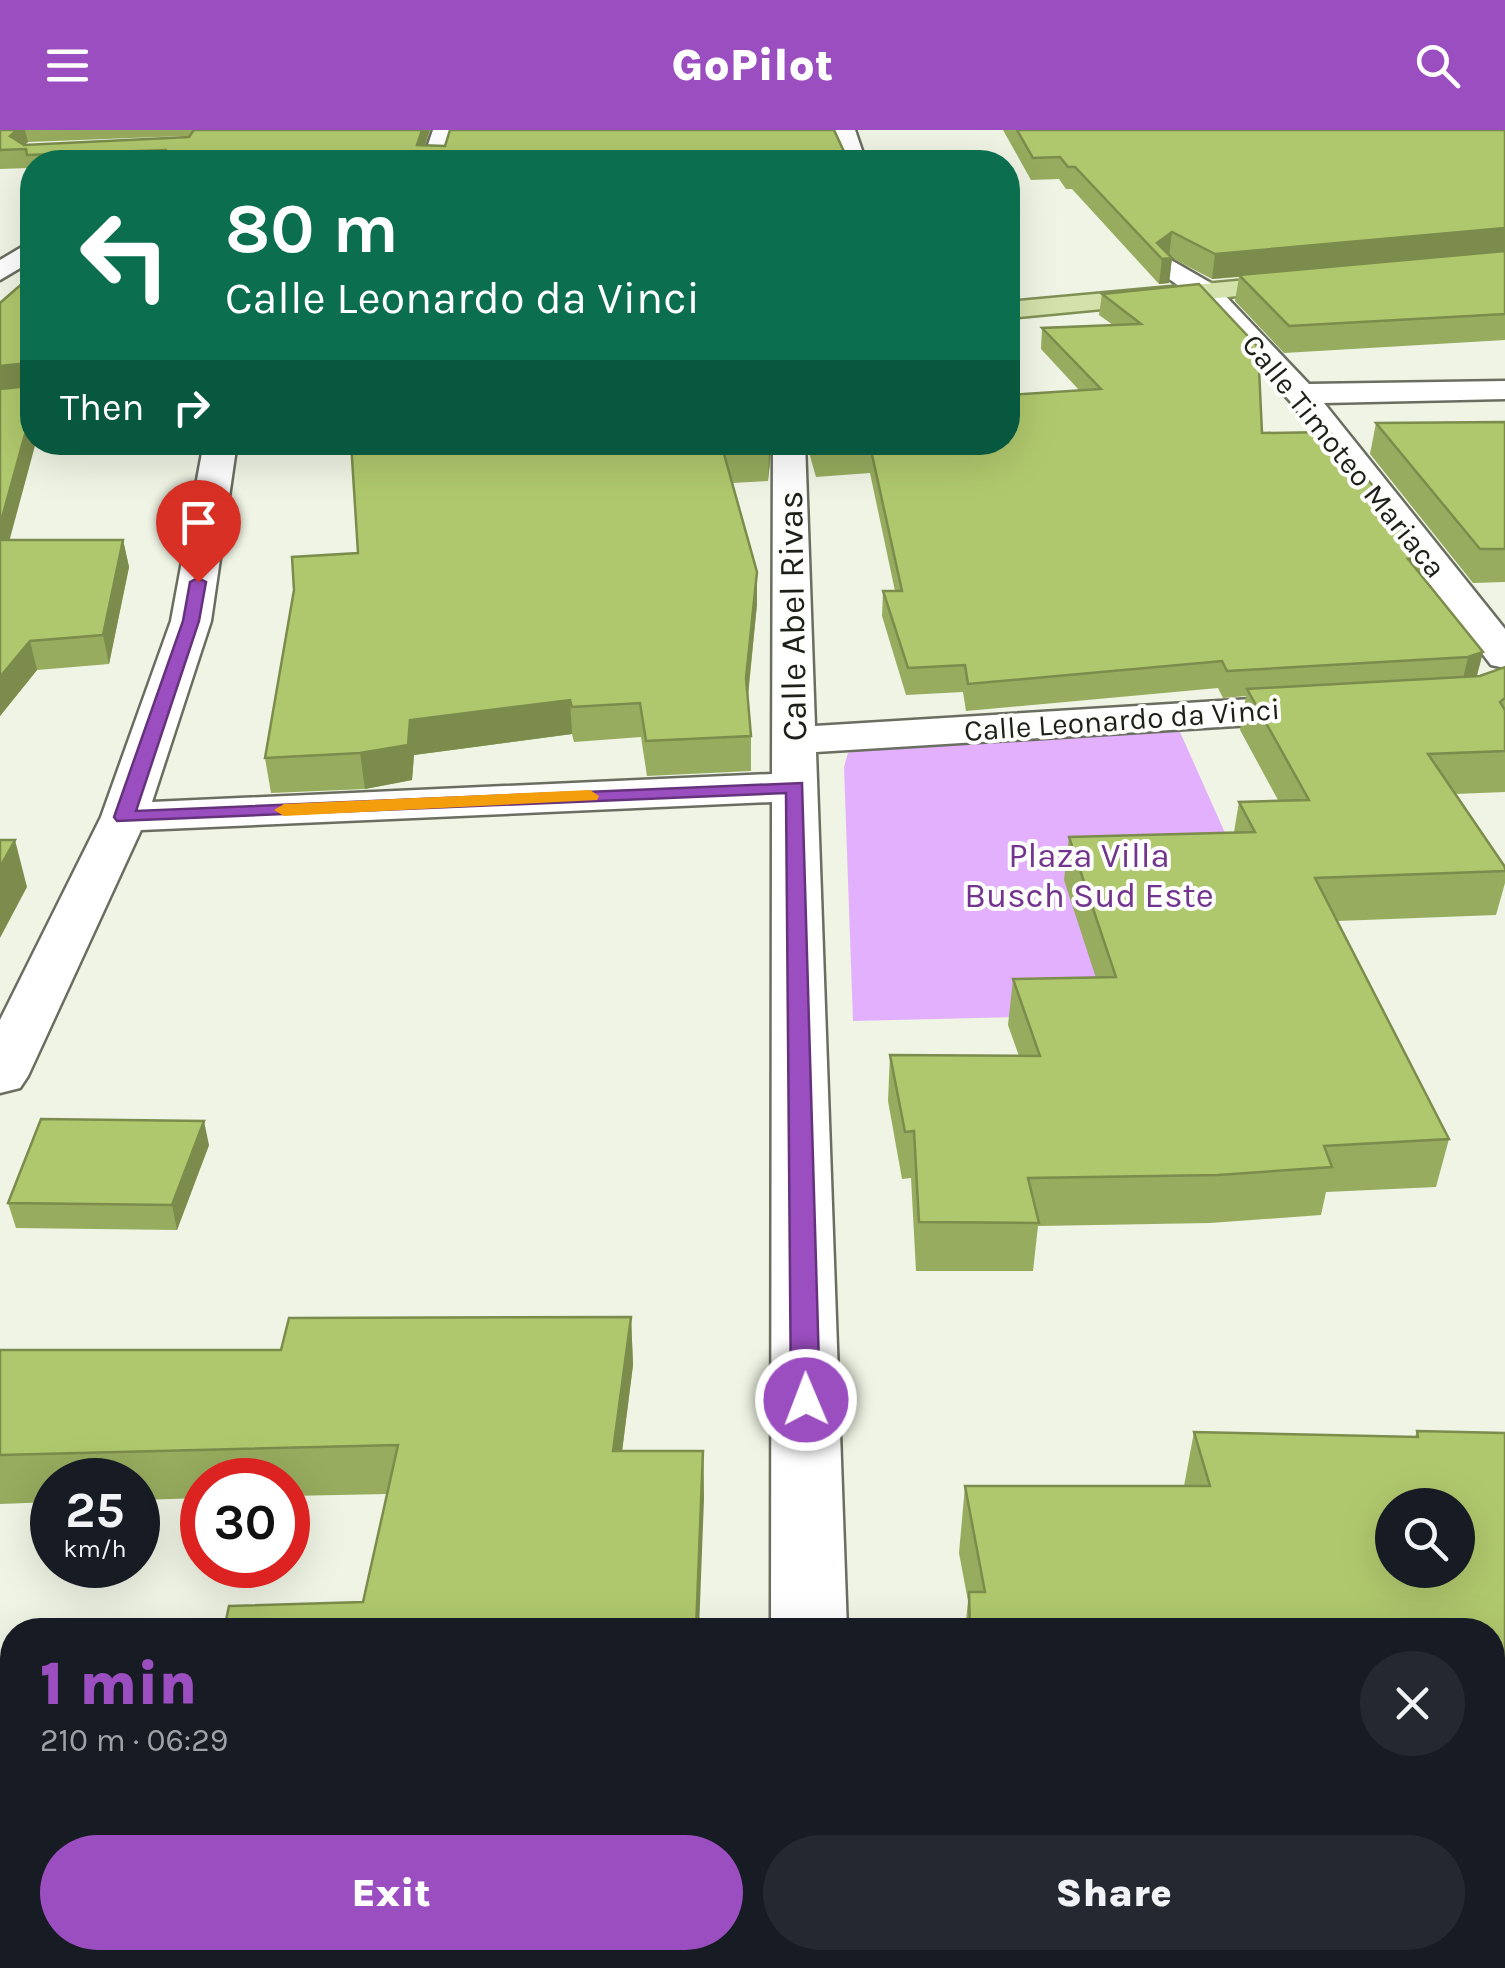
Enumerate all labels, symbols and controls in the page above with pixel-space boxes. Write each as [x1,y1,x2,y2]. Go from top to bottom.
icon: menu [40,38,95,93]
icon: search [1410,38,1465,93]
text: GoPilot [672,39,833,91]
text: 80 m [225,188,399,270]
icon: left [60,190,190,320]
text: Calle Leonardo da Vinci [225,272,700,324]
street label: Calle Timoteo Mariaca [1235,327,1453,585]
icon: right [164,380,219,435]
text: Then [60,385,144,430]
pin [156,480,241,583]
street label: Calle Abel Rivas [770,490,815,742]
icon: arrive [171,495,226,550]
street label: Calle Leonardo da Vinci [963,691,1281,749]
park label: Plaza Villa Busch Sud Este [964,835,1214,916]
position arrow [754,1348,858,1452]
speed limit sign: 30 [180,1458,310,1588]
text: 25 [65,1481,125,1540]
map controls [1375,1488,1475,1588]
button: search [1375,1488,1475,1588]
text: km/h [63,1534,127,1563]
text: 1 min [40,1649,197,1719]
button: close [1360,1651,1465,1756]
text: 210 m · 06:29 [40,1722,228,1759]
button: Exit [40,1835,743,1950]
button: Share [763,1835,1465,1950]

